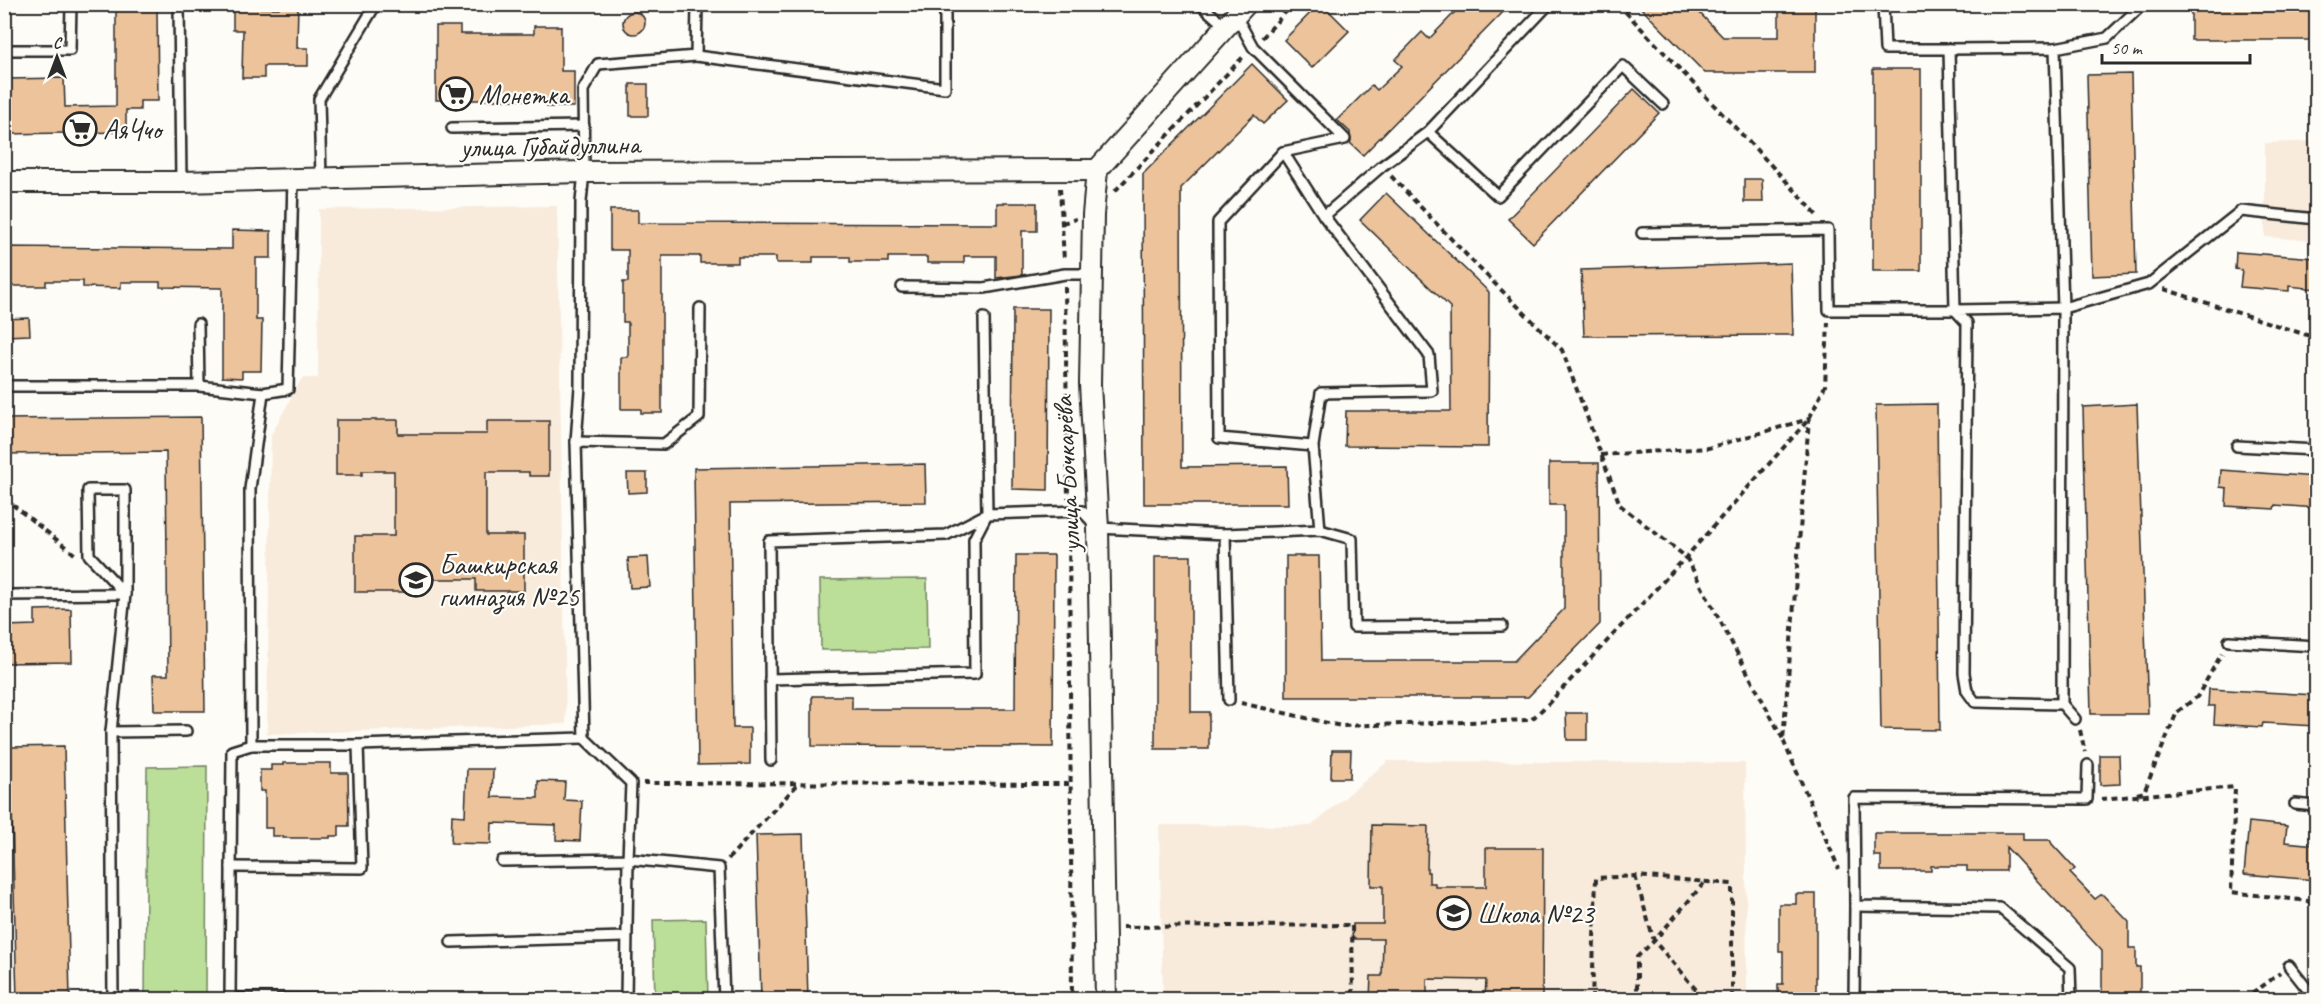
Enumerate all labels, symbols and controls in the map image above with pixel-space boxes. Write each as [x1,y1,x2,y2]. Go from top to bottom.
north arrow [27,27,87,87]
scale bar [2102,27,2250,65]
text: С [53,33,63,53]
text: 50 m [2111,37,2144,59]
supermarket icon: Монетка [438,76,474,112]
place label: Монетка [479,77,571,112]
supermarket icon: АяЧчо [62,111,98,147]
place label: АяЧчо [103,112,164,147]
street label: улица Губайдуллина [458,126,643,165]
street label: улица Бочкарёва [1045,394,1088,555]
place label: Башкирская гимназия №25 [439,547,581,615]
school or university icon: Башкирская гимназия №25 [398,562,434,598]
school or university icon: Школа №23 [1436,895,1472,931]
place label: Школа №23 [1477,896,1596,931]

